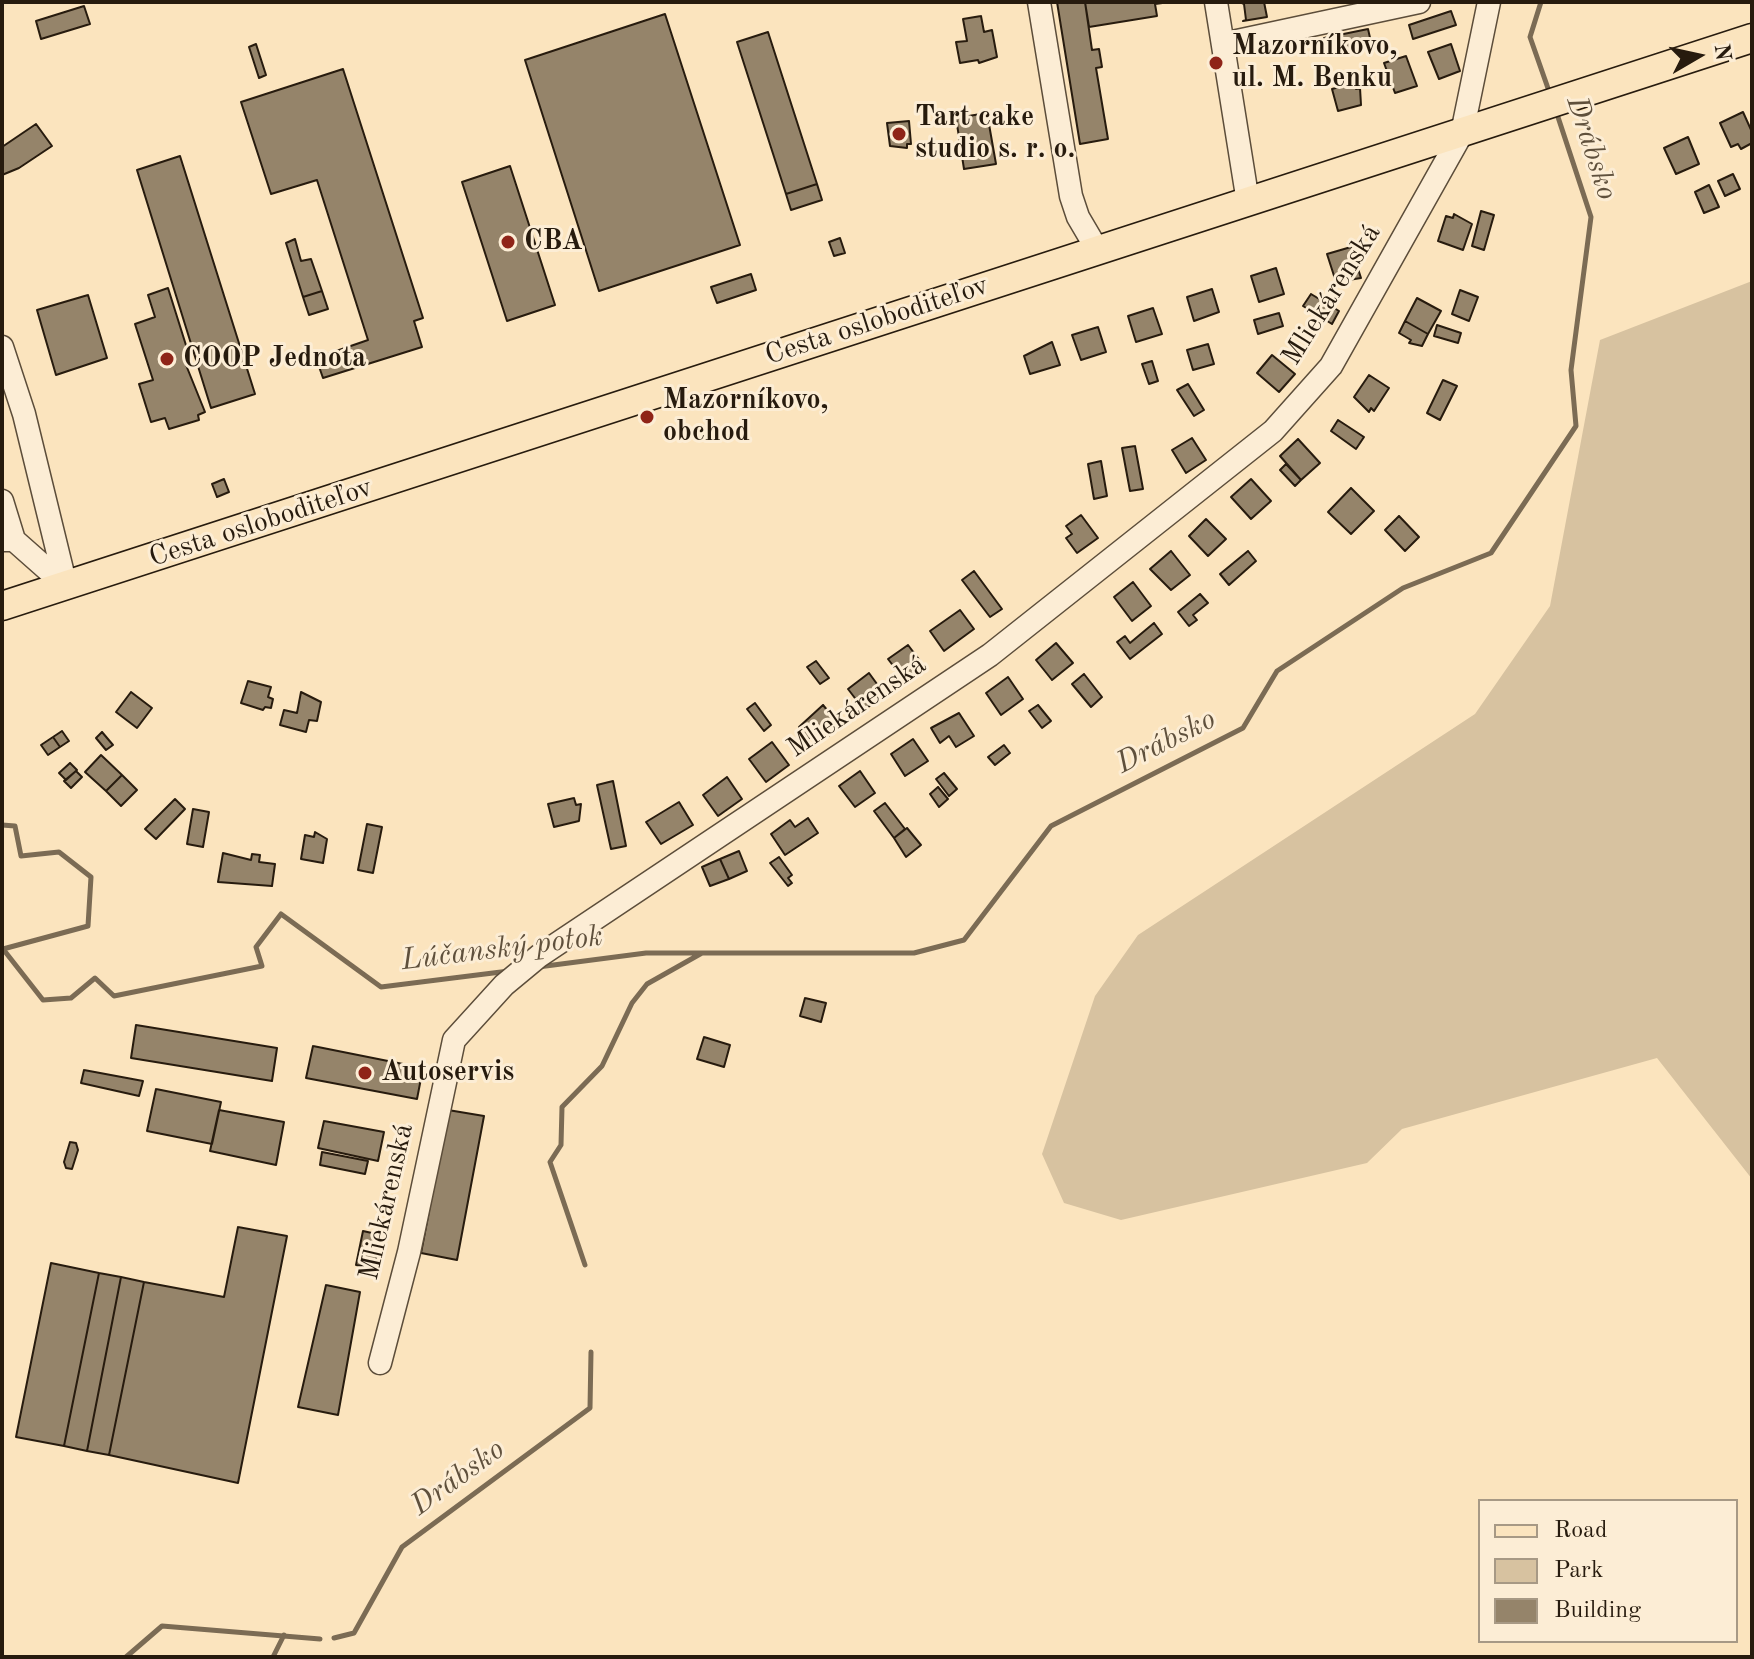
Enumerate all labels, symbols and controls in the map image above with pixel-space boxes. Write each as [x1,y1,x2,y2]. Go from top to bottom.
north arrow [1658,16,1738,96]
place label: Mazorníkovo, ul. M. Benku [1232,30,1397,96]
text: N [1710,42,1734,62]
marker: Mazorníkovo, ul. M. Benku [1207,54,1225,72]
water label: Drábsko [1557,92,1625,204]
place label: Tart cake studio s. r. o. [915,101,1075,167]
marker: Tart cake studio s. r. o. [890,125,908,143]
street label: Mliekárenská [1275,218,1389,372]
place label: CBA [524,225,583,259]
marker: CBA [499,233,517,251]
street label: Cesta osloboditeľov [761,269,993,373]
place label: COOP Jednota [183,342,366,376]
marker: COOP Jednota [158,350,176,368]
place label: Mazorníkovo, obchod [663,384,828,450]
marker: Mazorníkovo, obchod [638,408,656,426]
street label: Cesta osloboditeľov [145,471,377,575]
street label: Mliekárenská [781,648,933,766]
water label: Drábsko [1110,702,1222,782]
water label: Lúčanský potok [399,919,605,979]
place label: Autoservis [381,1056,514,1090]
marker: Autoservis [356,1064,374,1082]
street label: Mliekárenská [353,1120,421,1284]
water label: Drábsko [404,1432,512,1524]
legend [1478,1499,1738,1643]
text: Road [1554,1519,1607,1543]
text: Park [1554,1559,1603,1583]
text: Building [1554,1599,1641,1623]

